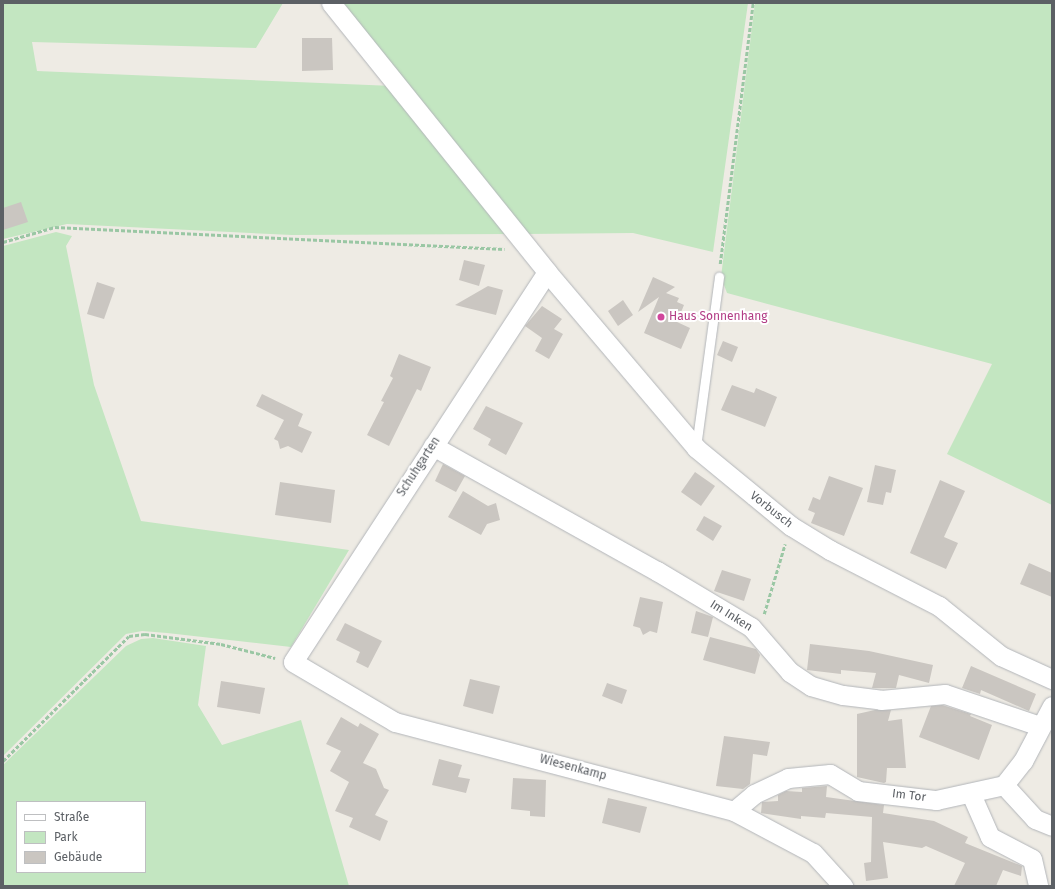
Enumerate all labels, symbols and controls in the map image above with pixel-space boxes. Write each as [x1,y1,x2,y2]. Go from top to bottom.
place label: Haus Sonnenhang [669,310,767,324]
marker: Haus Sonnenhang [656,312,666,322]
street label: Schuhgarten [394,434,444,500]
street label: Vorbusch [747,489,795,531]
street label: Im Inken [707,597,755,635]
street label: Wiesenkamp [538,752,608,784]
street label: Im Tor [891,787,927,805]
legend [16,801,146,873]
text: Straße [54,810,89,824]
text: Park [54,830,78,844]
text: Gebäude [54,850,102,864]

